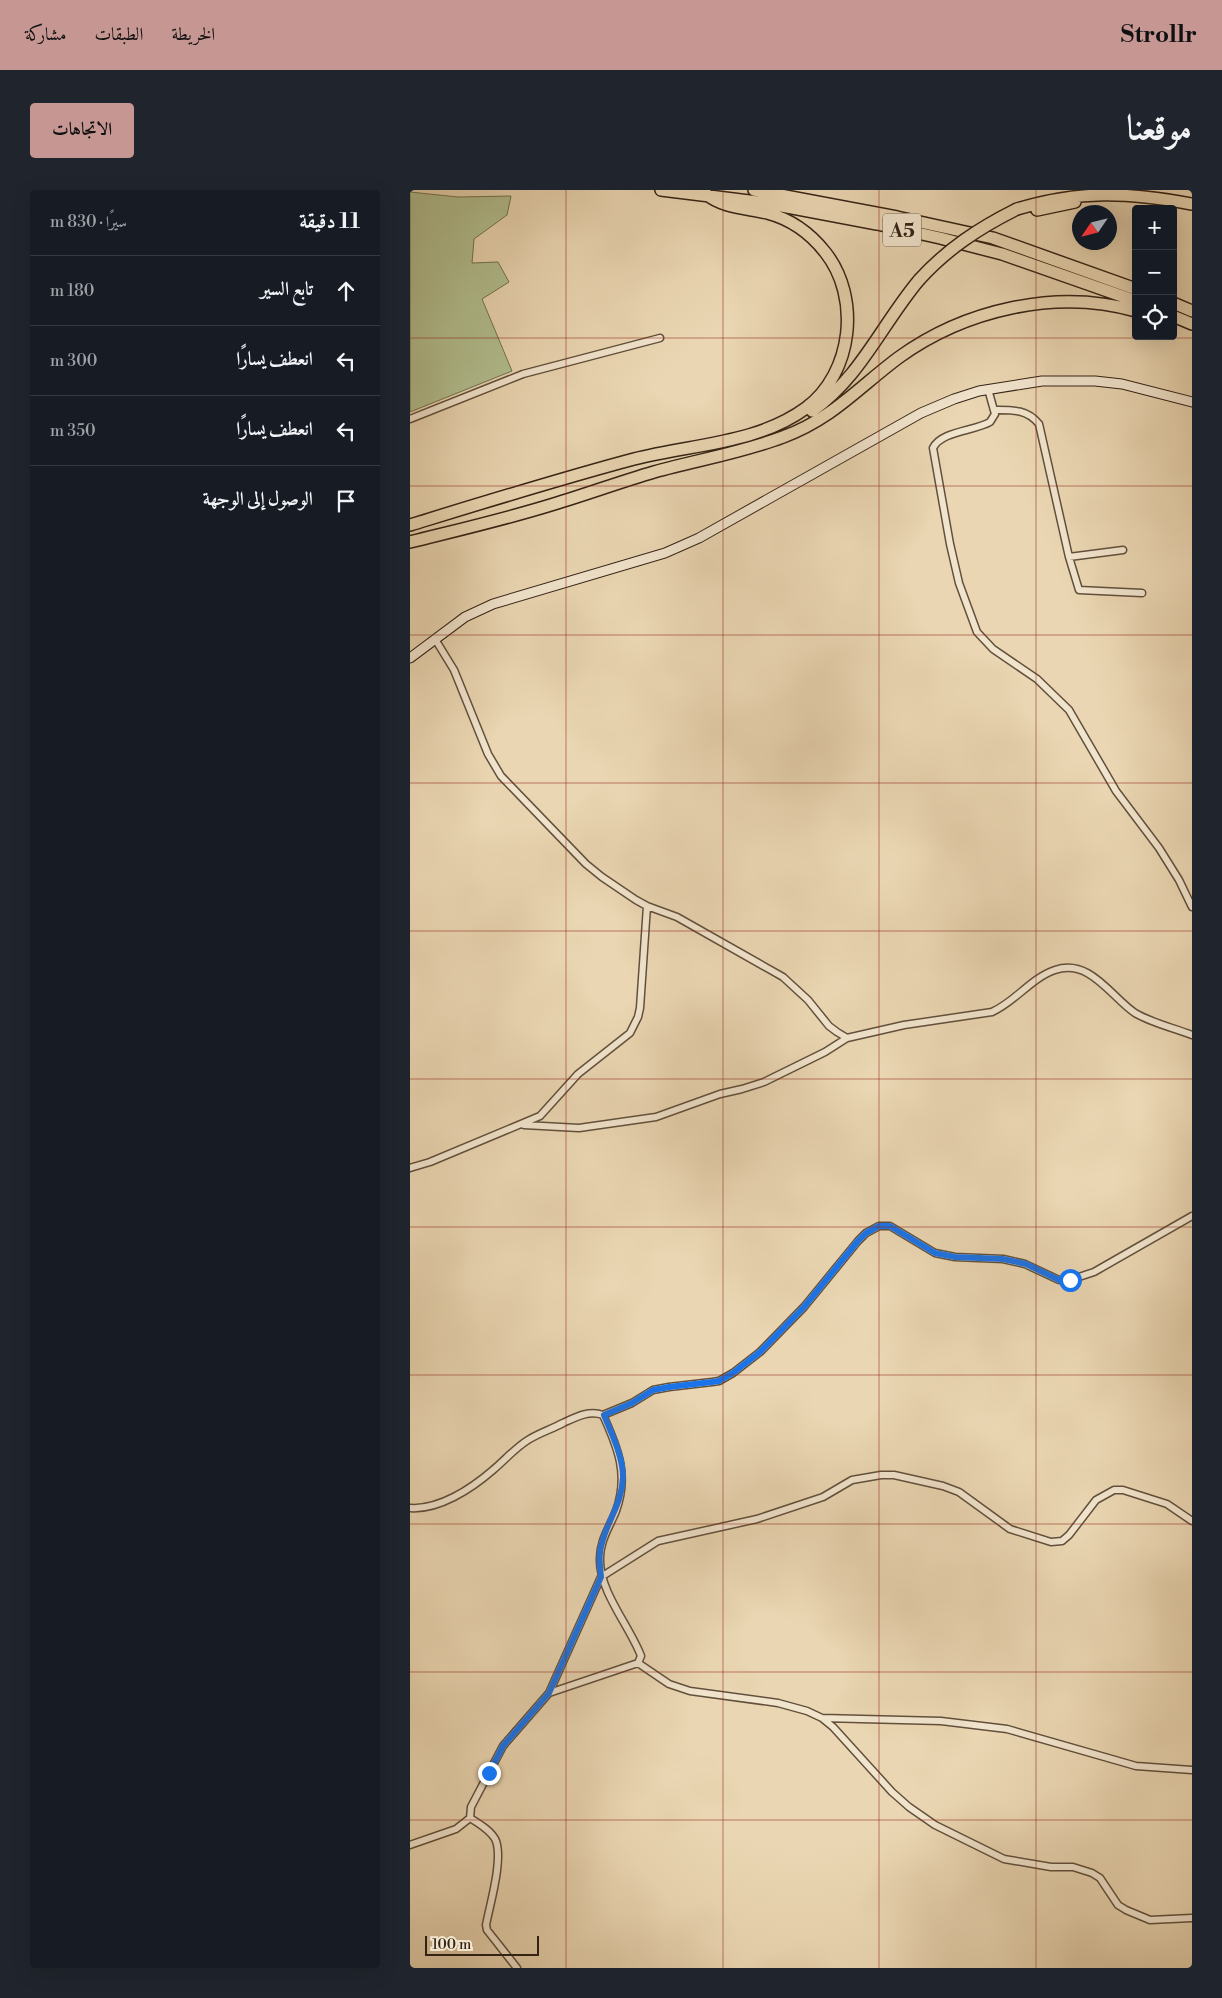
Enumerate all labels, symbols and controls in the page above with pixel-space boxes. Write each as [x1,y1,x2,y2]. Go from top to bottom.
text: Strollr [1121,20,1197,50]
text: مشاركة [25,23,66,46]
text: الطبقات [94,23,143,46]
text: الخريطة [171,23,215,46]
button: الاتجاهات [30,103,134,158]
text: موقعنا [1127,107,1192,150]
north arrow [1072,205,1117,250]
map controls [1132,205,1177,340]
button: + [1132,205,1177,250]
text: 11 دقيقة [299,209,360,235]
text: سيرًا · 830 m [50,212,127,232]
road number: A5 [883,214,921,246]
button: − [1132,250,1177,295]
text: تابع السير [260,277,313,301]
icon: ahead [332,277,360,305]
text: 180 m [50,281,94,301]
button: locate [1132,295,1177,340]
text: انعطف يسارًا [236,347,313,371]
icon: left [332,347,360,375]
text: 300 m [50,351,97,371]
text: انعطف يسارًا [236,417,313,441]
icon: left [332,417,360,445]
text: 350 m [50,421,96,441]
text: الوصول إلى الوجهة [203,487,313,511]
icon: arrive [332,487,360,515]
route start [1059,1269,1082,1292]
route end [478,1762,501,1785]
scale bar [425,1933,539,1956]
text: 100 m [432,1936,471,1954]

